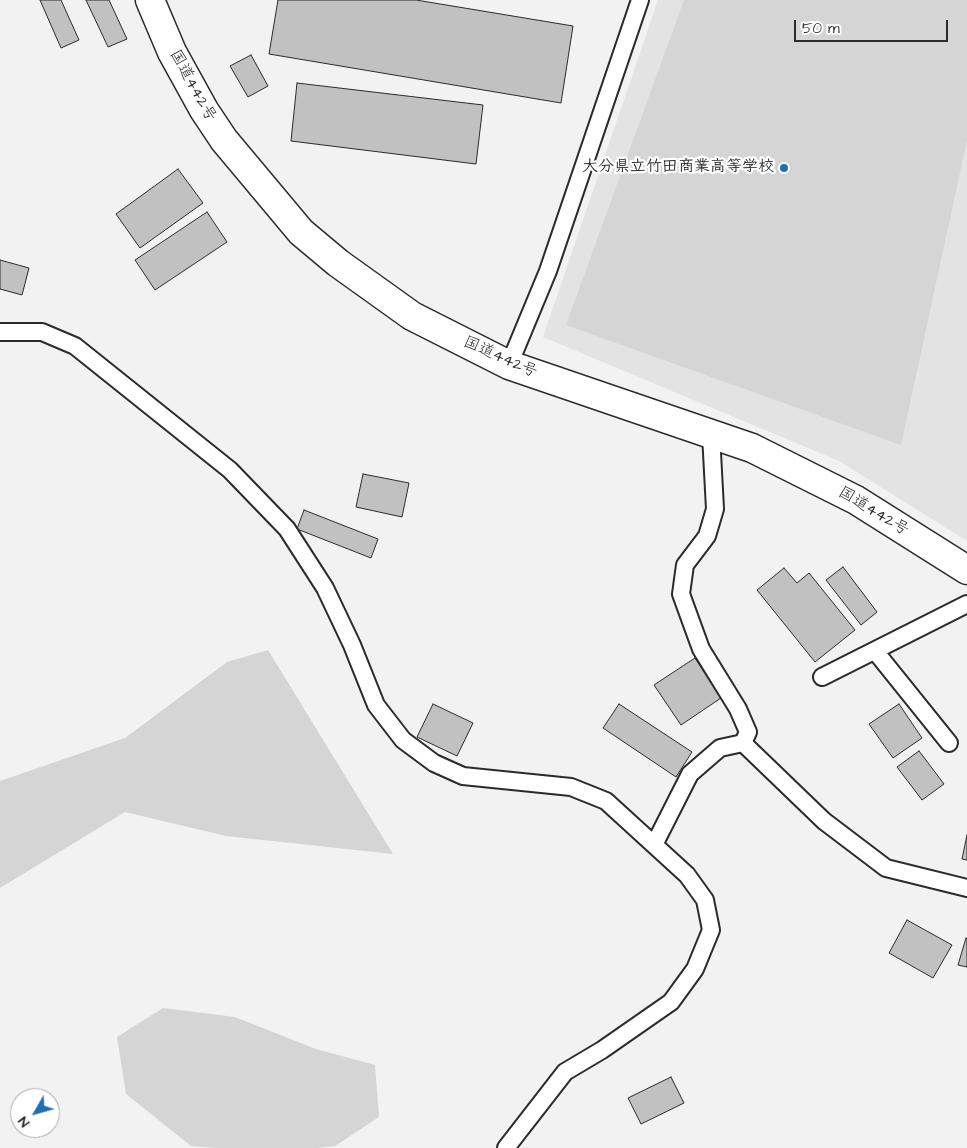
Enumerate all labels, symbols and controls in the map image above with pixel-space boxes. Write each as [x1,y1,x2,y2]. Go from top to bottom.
scale bar [797,10,951,42]
text: 50 m [802,18,840,39]
street label: 国道442号 [164,47,220,125]
place label: 大分県立竹田商業高等学校 [582,158,774,178]
marker: 大分県立竹田商業高等学校 [778,162,790,174]
street label: 国道442号 [460,333,540,383]
street label: 国道442号 [834,483,912,541]
north arrow [10,1088,60,1138]
text: N [13,1112,35,1131]

